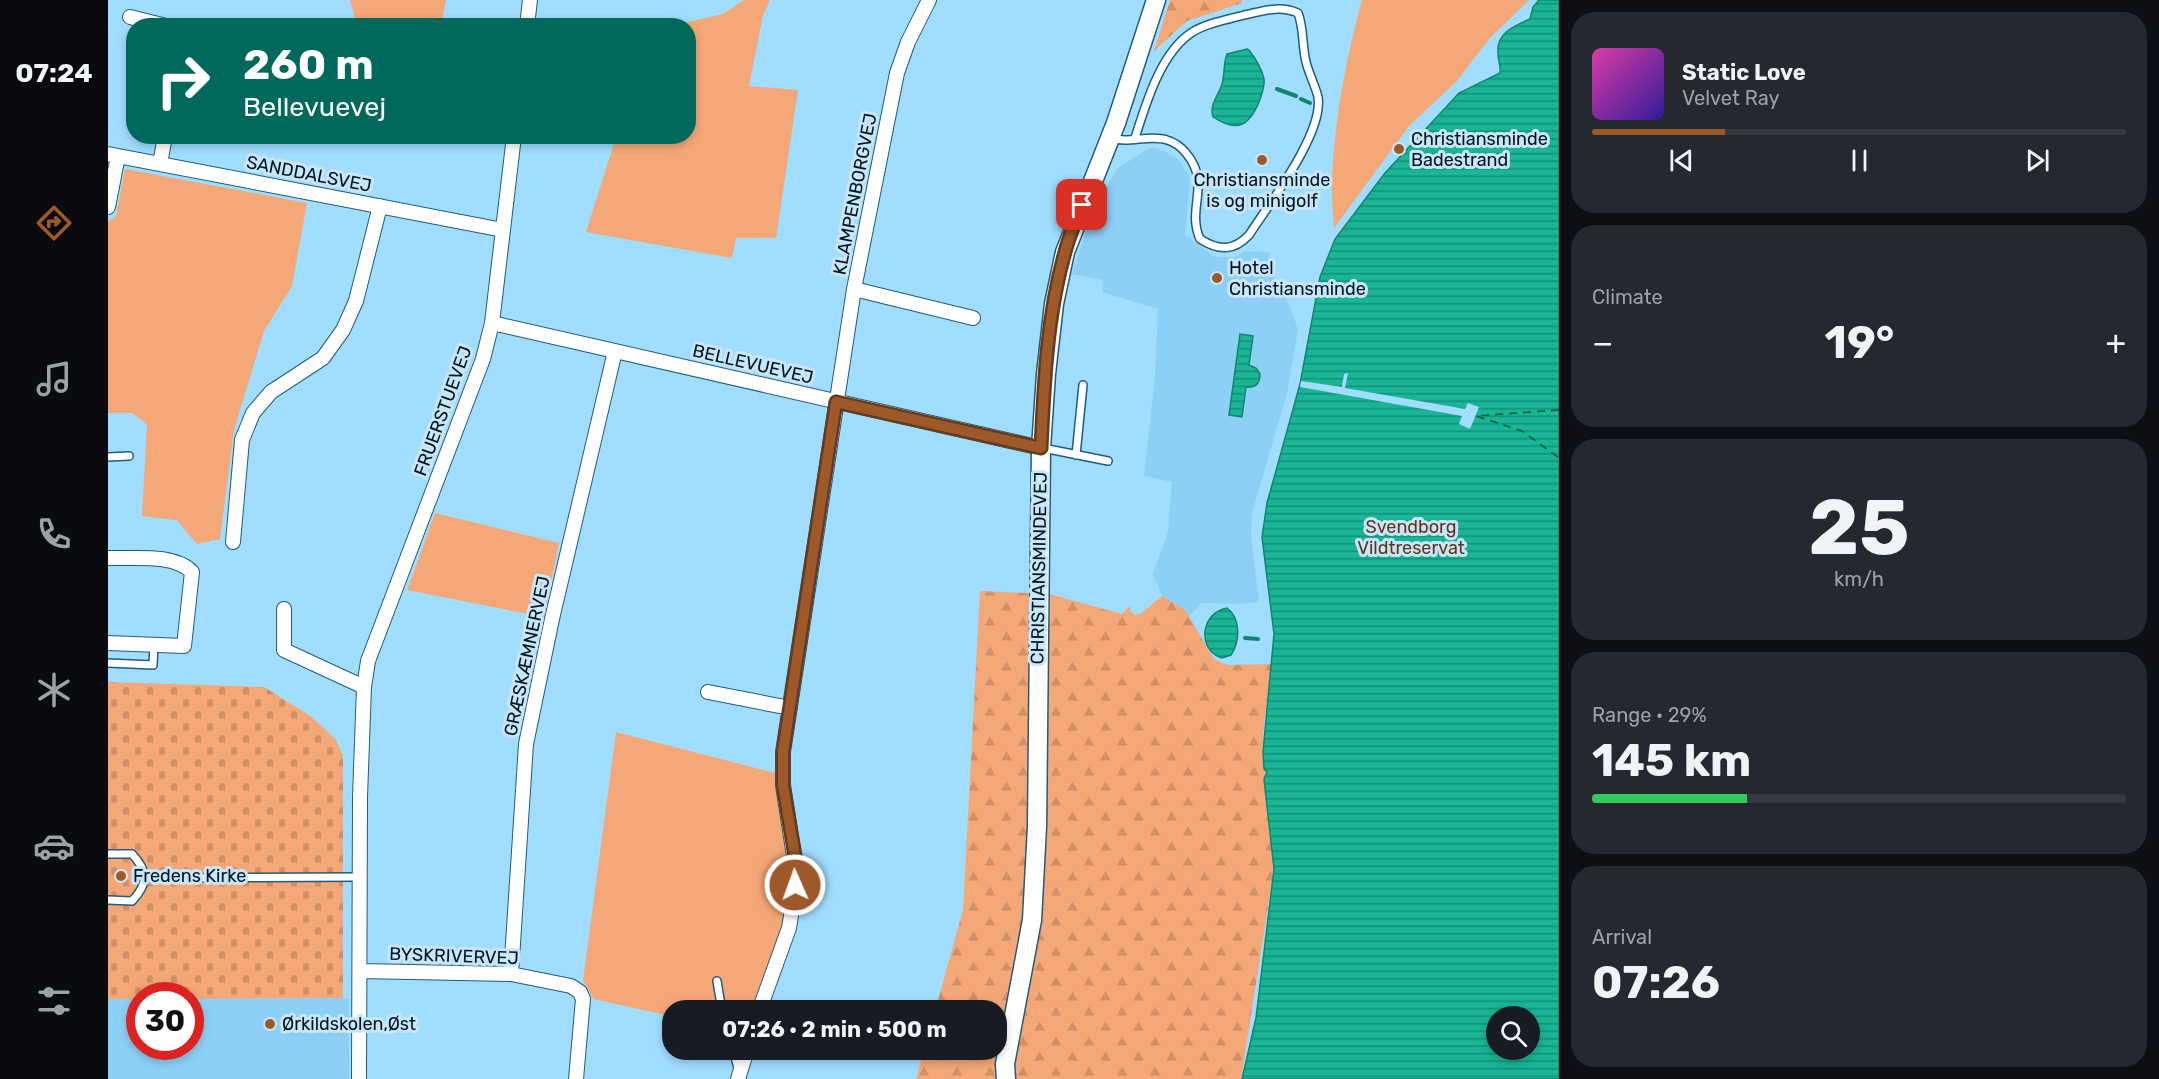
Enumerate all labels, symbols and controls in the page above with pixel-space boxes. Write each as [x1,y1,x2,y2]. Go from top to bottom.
text: 260 m [243,40,374,90]
icon: right [144,42,222,120]
text: 07:24 [15,57,93,89]
text: Static Love [1682,59,1806,86]
text: Velvet Ray [1682,86,1780,110]
text: Bellevuevej [243,91,386,123]
street label: KLAMPENBORGVEJ [829,111,881,277]
place label: Christiansminde Badestrand [1411,128,1548,171]
marker: Christiansminde Badestrand [1392,142,1406,156]
icon: previous [1665,144,1698,177]
icon: pause [1843,144,1876,177]
icon: next [2021,144,2054,177]
street label: SANDDALSVEJ [244,151,374,197]
marker: Christiansminde is og minigolf [1255,153,1269,167]
place label: Christiansminde is og minigolf [1194,169,1330,212]
pin [1056,179,1107,230]
icon: arrive [1065,188,1098,221]
icon: directions [33,202,75,244]
place label: Hotel Christiansminde [1229,257,1366,300]
marker: Hotel Christiansminde [1210,271,1224,285]
text: Climate [1592,285,1663,309]
text: 19° [1825,316,1894,369]
text: − [1592,323,1613,362]
text: + [2105,323,2126,362]
street label: BELLEVUEVEJ [690,339,816,389]
street label: FRUERSTUEVEJ [409,343,477,479]
icon: music [33,358,75,400]
street label: CHRISTIANSMINDEVEJ [1026,471,1052,665]
text: 25 [1808,481,1910,574]
icon: phone [33,513,75,555]
park label: Svendborg Vildtreservat [1357,516,1465,559]
text: km/h [1834,567,1884,591]
street label: GRÆSKÆMNERVEJ [499,574,555,738]
icon: climate [33,669,75,711]
text: Range · 29% [1592,703,1707,727]
text: 145 km [1592,734,1751,787]
icon: car [33,825,75,867]
position arrow [763,853,827,917]
place label: Fredens Kirke [133,865,246,887]
marker: Fredens Kirke [114,869,128,883]
text: Arrival [1592,925,1652,949]
street label: BYSKRIVERVEJ [389,943,519,969]
text: 07:26 [1592,956,1720,1009]
icon: filters [33,980,75,1022]
speed limit sign: 30 [126,982,204,1060]
map controls [1486,1006,1540,1060]
button: search [1486,1006,1540,1060]
place label: Ørkildskolen,Øst [282,1013,416,1035]
text: 07:26 · 2 min · 500 m [722,1016,947,1043]
marker: Ørkildskolen,Øst [263,1017,277,1031]

